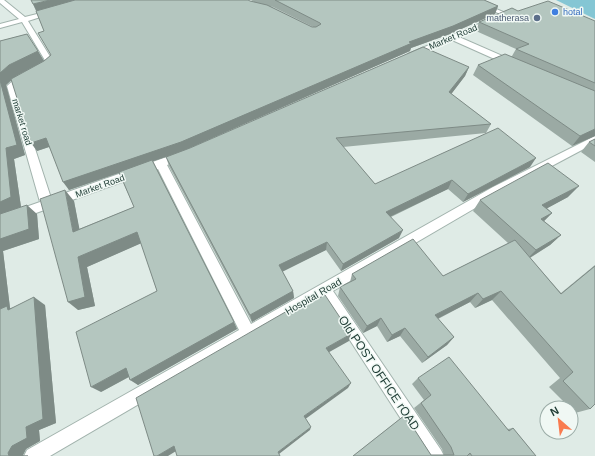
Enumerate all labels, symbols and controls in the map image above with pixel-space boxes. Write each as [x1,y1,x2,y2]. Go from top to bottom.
marker: hotal [550,7,560,17]
place label: hotal [563,7,583,17]
place label: matherasa [486,13,529,23]
marker: matherasa [532,13,542,23]
street label: Market Road [427,22,479,52]
street label: market road [10,98,34,146]
street label: Market Road [74,172,126,200]
street label: Hospital Road [283,276,343,317]
street label: Old POST OFFICE rOAD [335,313,423,433]
north arrow [539,400,579,440]
text: N [548,404,561,418]

